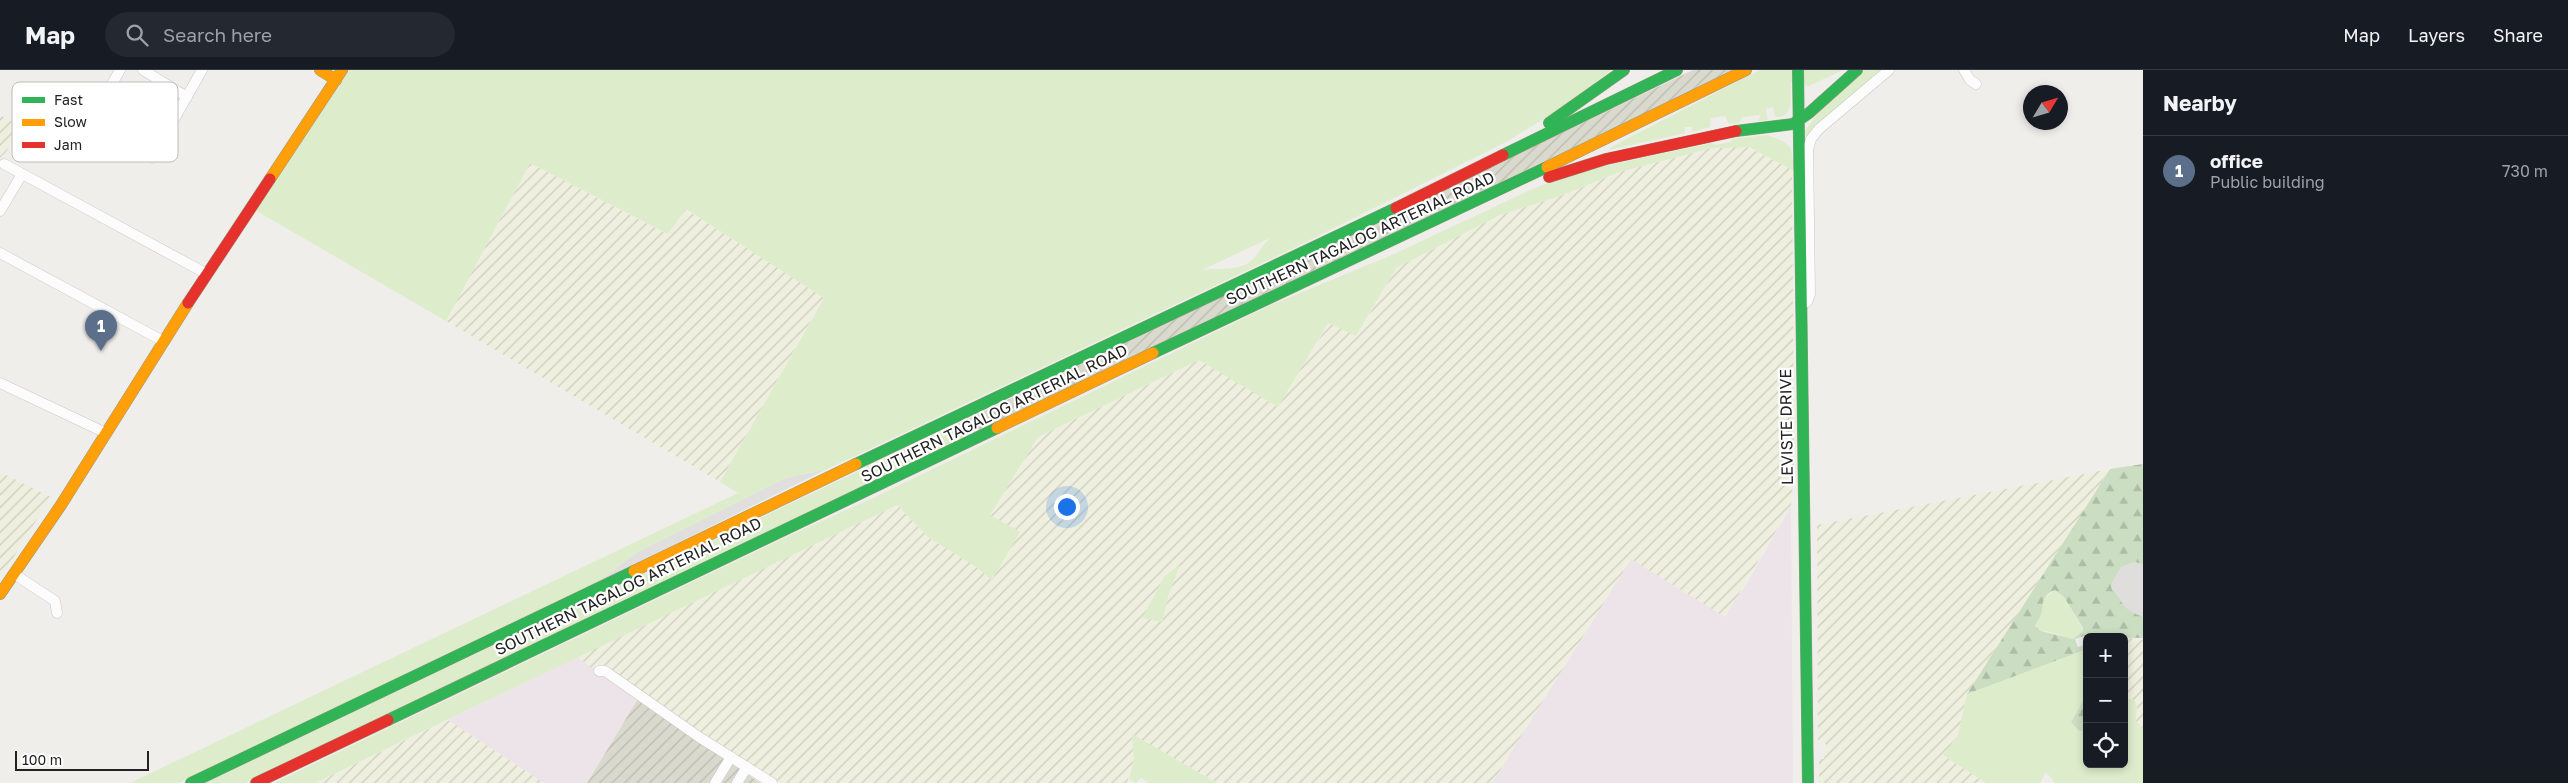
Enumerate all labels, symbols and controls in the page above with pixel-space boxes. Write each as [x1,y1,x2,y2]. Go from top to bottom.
search box [105,12,455,57]
text: Map [25,20,75,49]
icon: search [123,21,151,49]
text: Search here [163,23,272,46]
text: Map [2343,24,2380,46]
text: Layers [2408,24,2465,46]
text: Share [2493,24,2543,46]
legend [12,82,178,162]
north arrow [2023,85,2068,130]
text: Nearby [2163,90,2237,116]
text: Fast [54,91,83,108]
text: Slow [54,113,87,130]
text: Jam [54,136,82,153]
text: office [2210,149,2263,172]
text: 1 [2175,161,2183,181]
text: 730 m [2502,161,2548,181]
street label: SOUTHERN TAGALOG ARTERIAL ROAD [1222,167,1498,309]
text: Public building [2210,172,2325,192]
pin: 1 [85,310,117,351]
street label: SOUTHERN TAGALOG ARTERIAL ROAD [857,340,1131,486]
street label: LEVISTE DRIVE [1775,369,1797,485]
your location [1054,494,1080,520]
street label: SOUTHERN TAGALOG ARTERIAL ROAD [491,513,765,659]
map controls [2083,633,2128,768]
button: + [2083,633,2128,678]
button: − [2083,678,2128,723]
button: locate [2083,723,2128,768]
scale bar [15,748,149,771]
text: 100 m [22,751,62,768]

